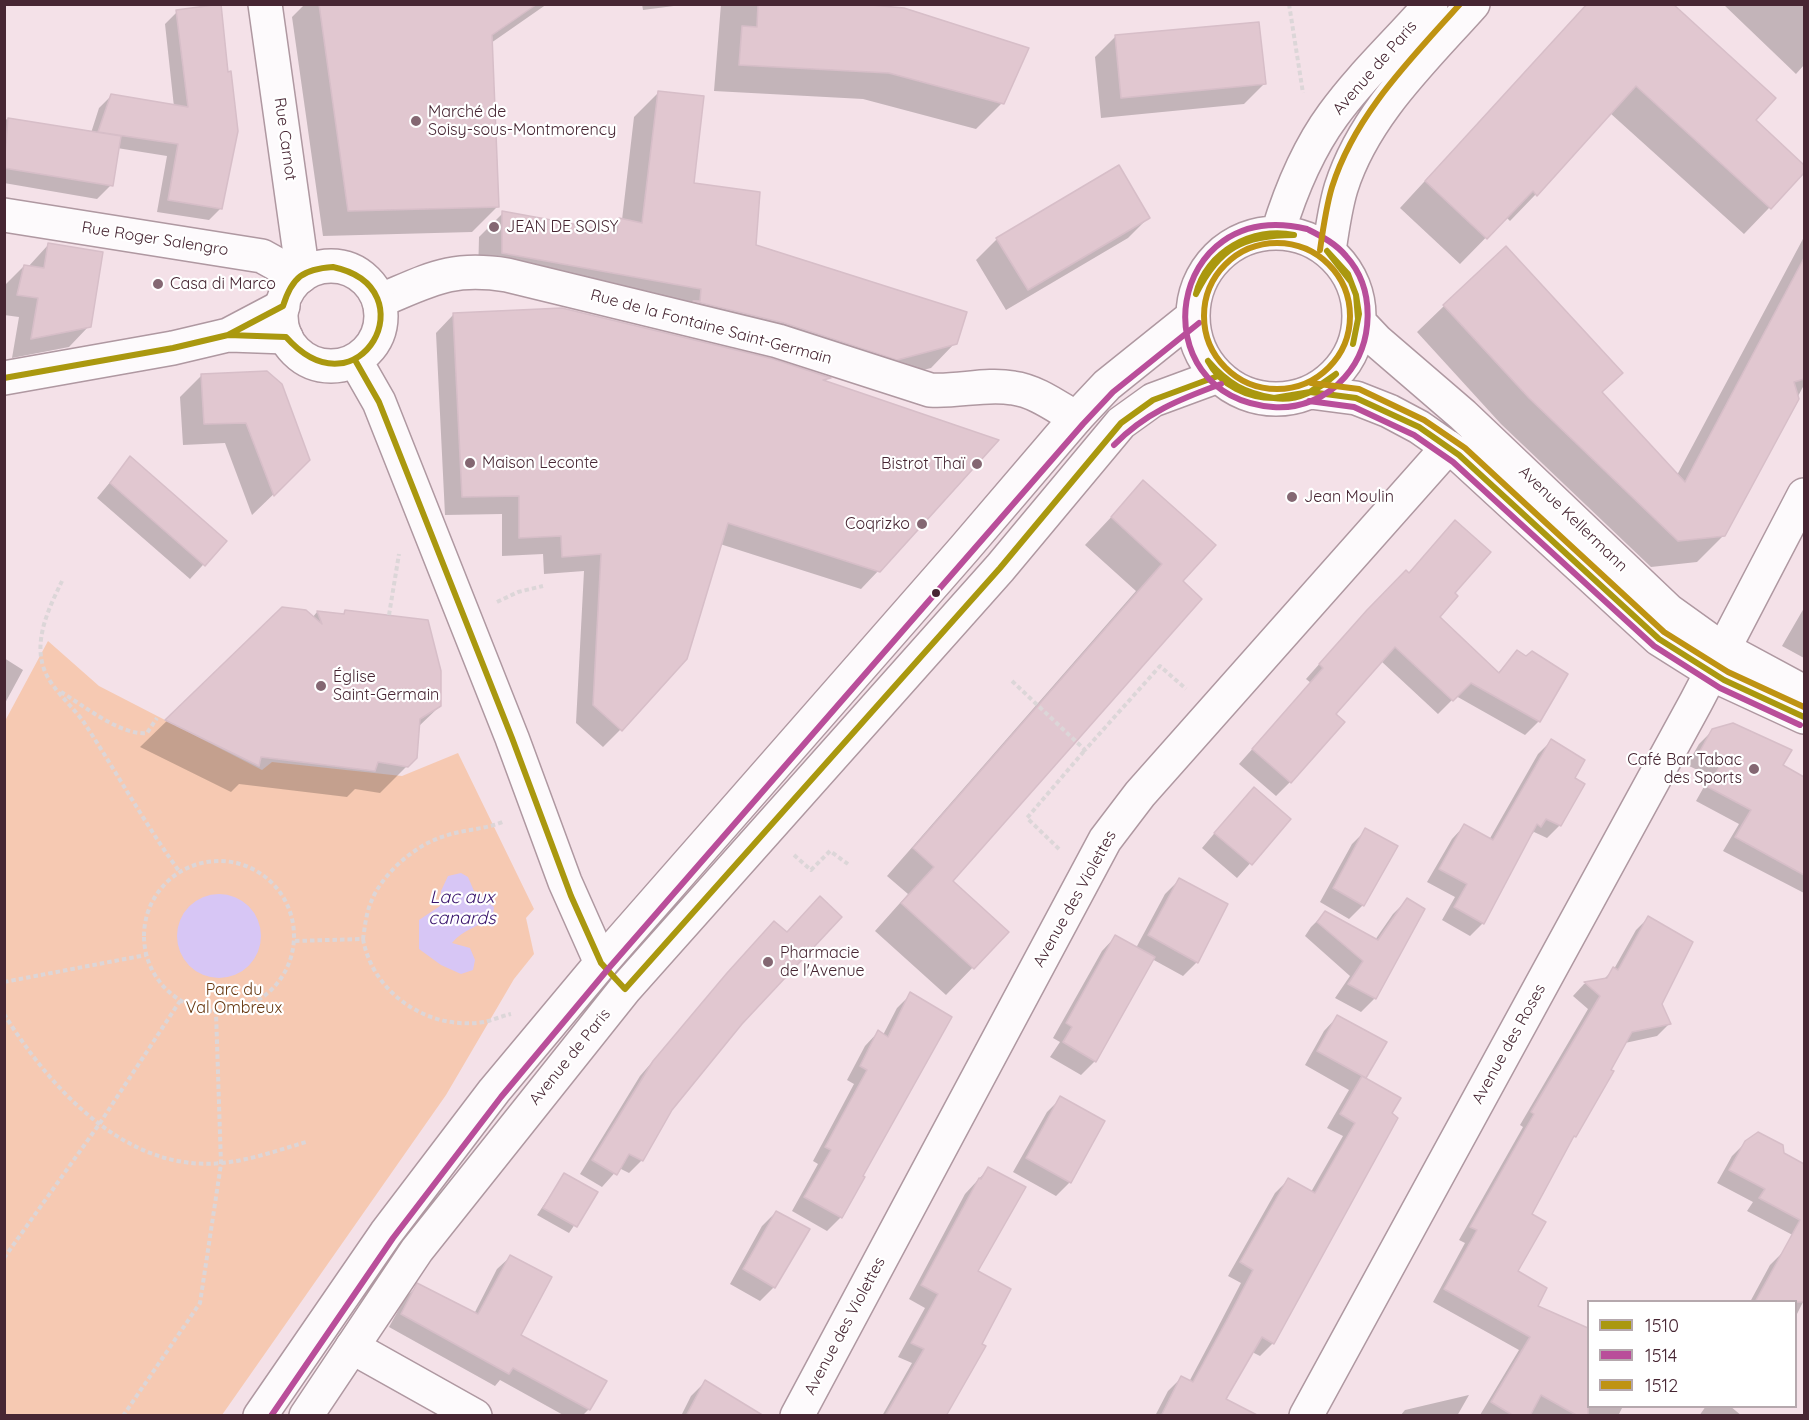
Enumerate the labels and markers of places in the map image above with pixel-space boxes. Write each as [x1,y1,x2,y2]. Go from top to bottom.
place label: Marché de Soisy-sous-Montmorency [428,102,616,140]
marker: Marché de Soisy-sous-Montmorency [409,114,423,128]
place label: JEAN DE SOISY [506,217,619,237]
marker: JEAN DE SOISY [487,220,501,234]
place label: Casa di Marco [170,274,276,294]
marker: Casa di Marco [151,277,165,291]
place label: Maison Leconte [482,453,598,473]
place label: Bistrot Thaï [881,454,965,474]
marker: Maison Leconte [463,456,477,470]
marker: Bistrot Thaï [970,457,984,471]
place label: Jean Moulin [1304,487,1394,507]
marker: Jean Moulin [1285,490,1299,504]
place label: Coqrizko [845,514,910,534]
marker: Coqrizko [915,517,929,531]
unlabelled marker [930,587,942,599]
place label: Église Saint-Germain [333,667,439,705]
marker: Église Saint-Germain [314,679,328,693]
place label: Café Bar Tabac des Sports [1627,750,1742,788]
marker: Café Bar Tabac des Sports [1747,762,1761,776]
place label: Pharmacie de l'Avenue [780,943,865,981]
marker: Pharmacie de l'Avenue [761,955,775,969]

